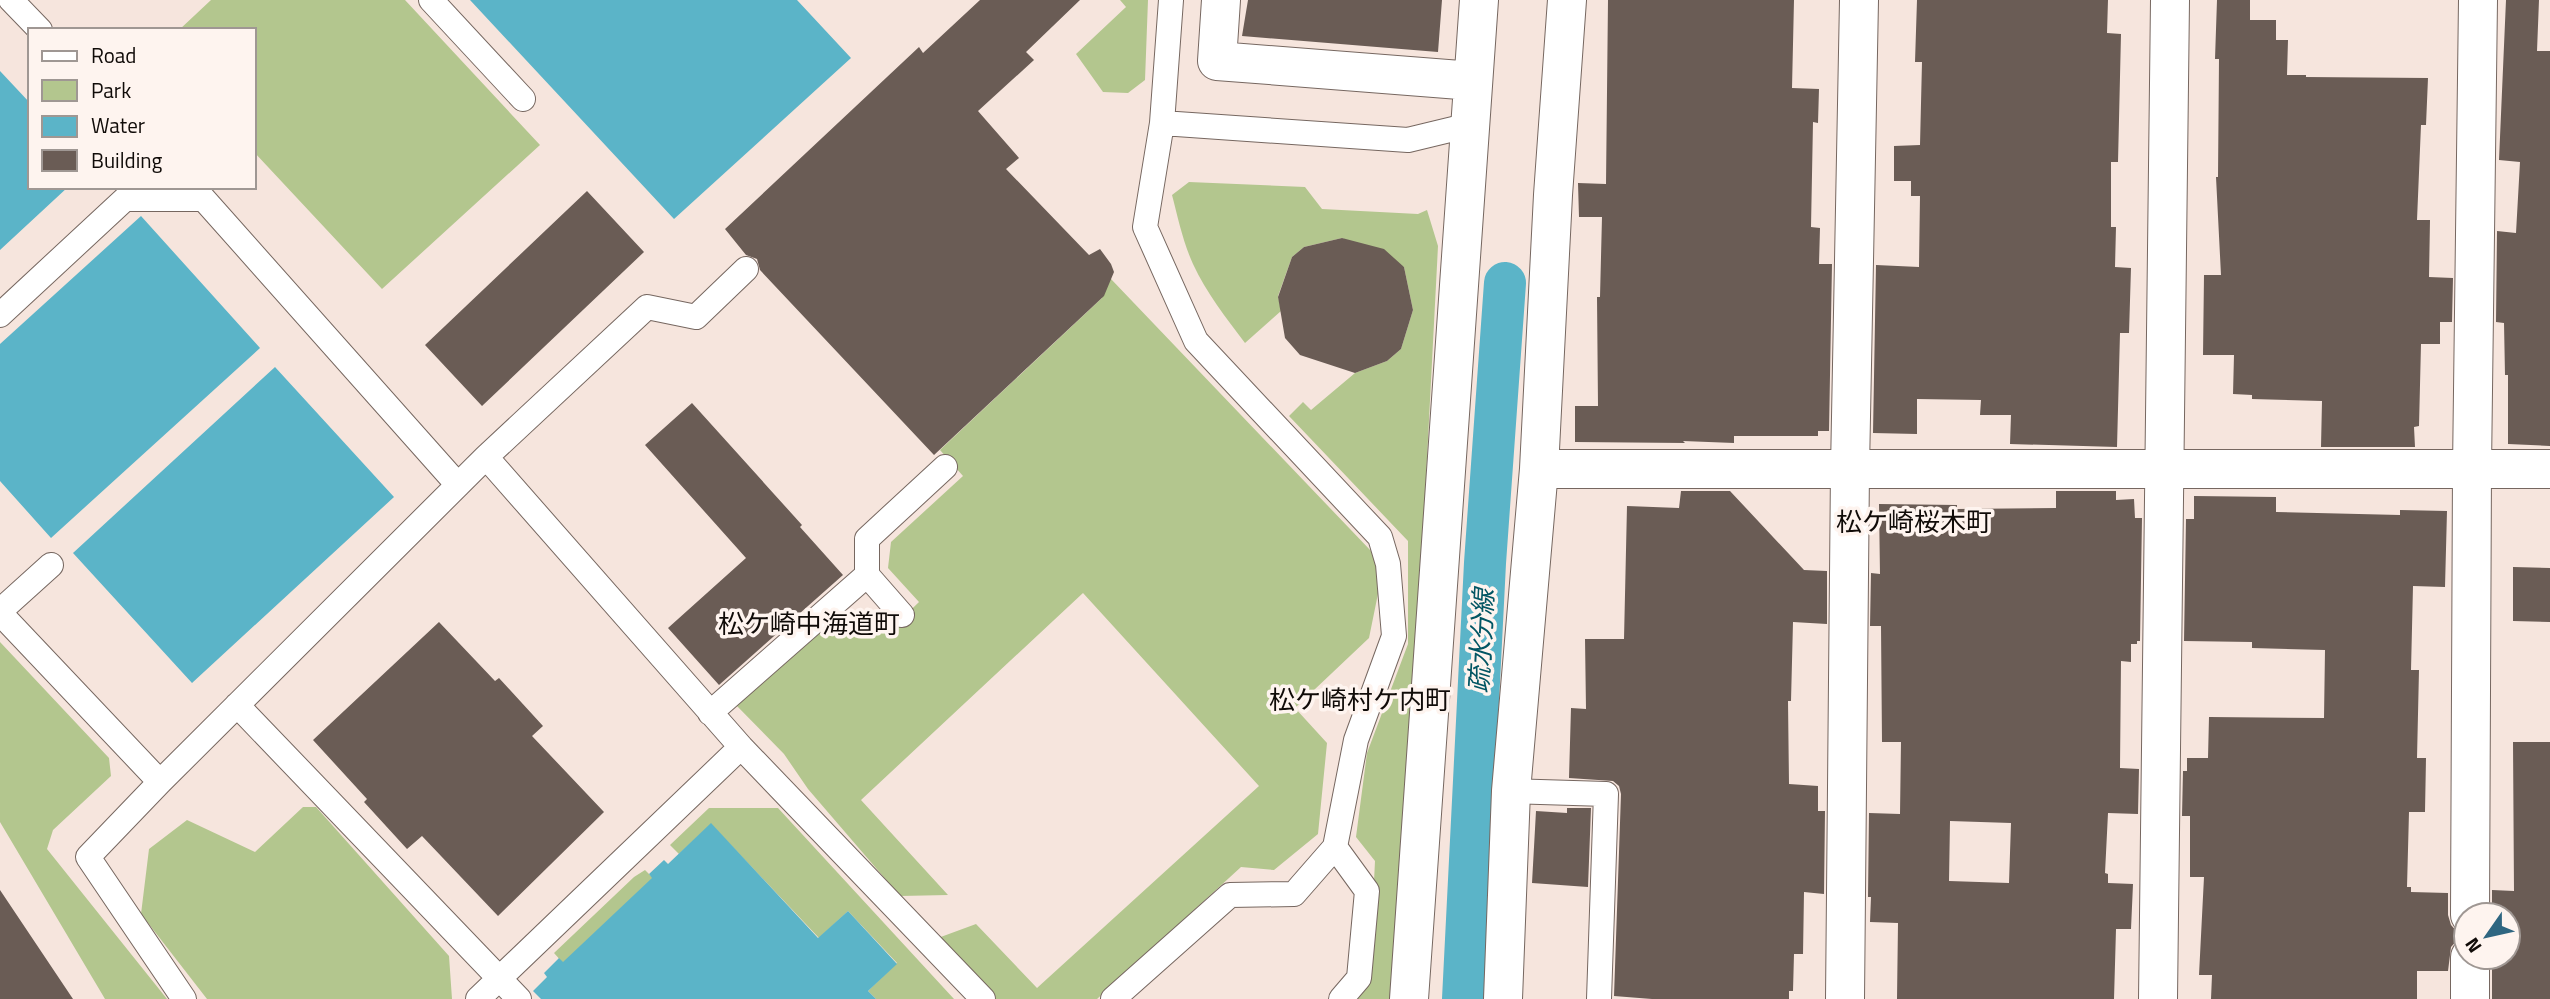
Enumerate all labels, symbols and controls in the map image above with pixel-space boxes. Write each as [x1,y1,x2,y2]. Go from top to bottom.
legend [28,28,256,189]
text: Road [91,39,136,71]
text: Park [91,74,131,106]
text: Water [91,109,145,141]
text: Building [91,144,163,176]
district label: 松ケ崎桜木町 [1836,502,1992,541]
water label: 疏水分線 [1459,585,1503,694]
district label: 松ケ崎中海道町 [718,604,900,643]
district label: 松ケ崎村ケ内町 [1269,680,1451,719]
north arrow [2452,901,2522,971]
text: N [2457,932,2488,959]

